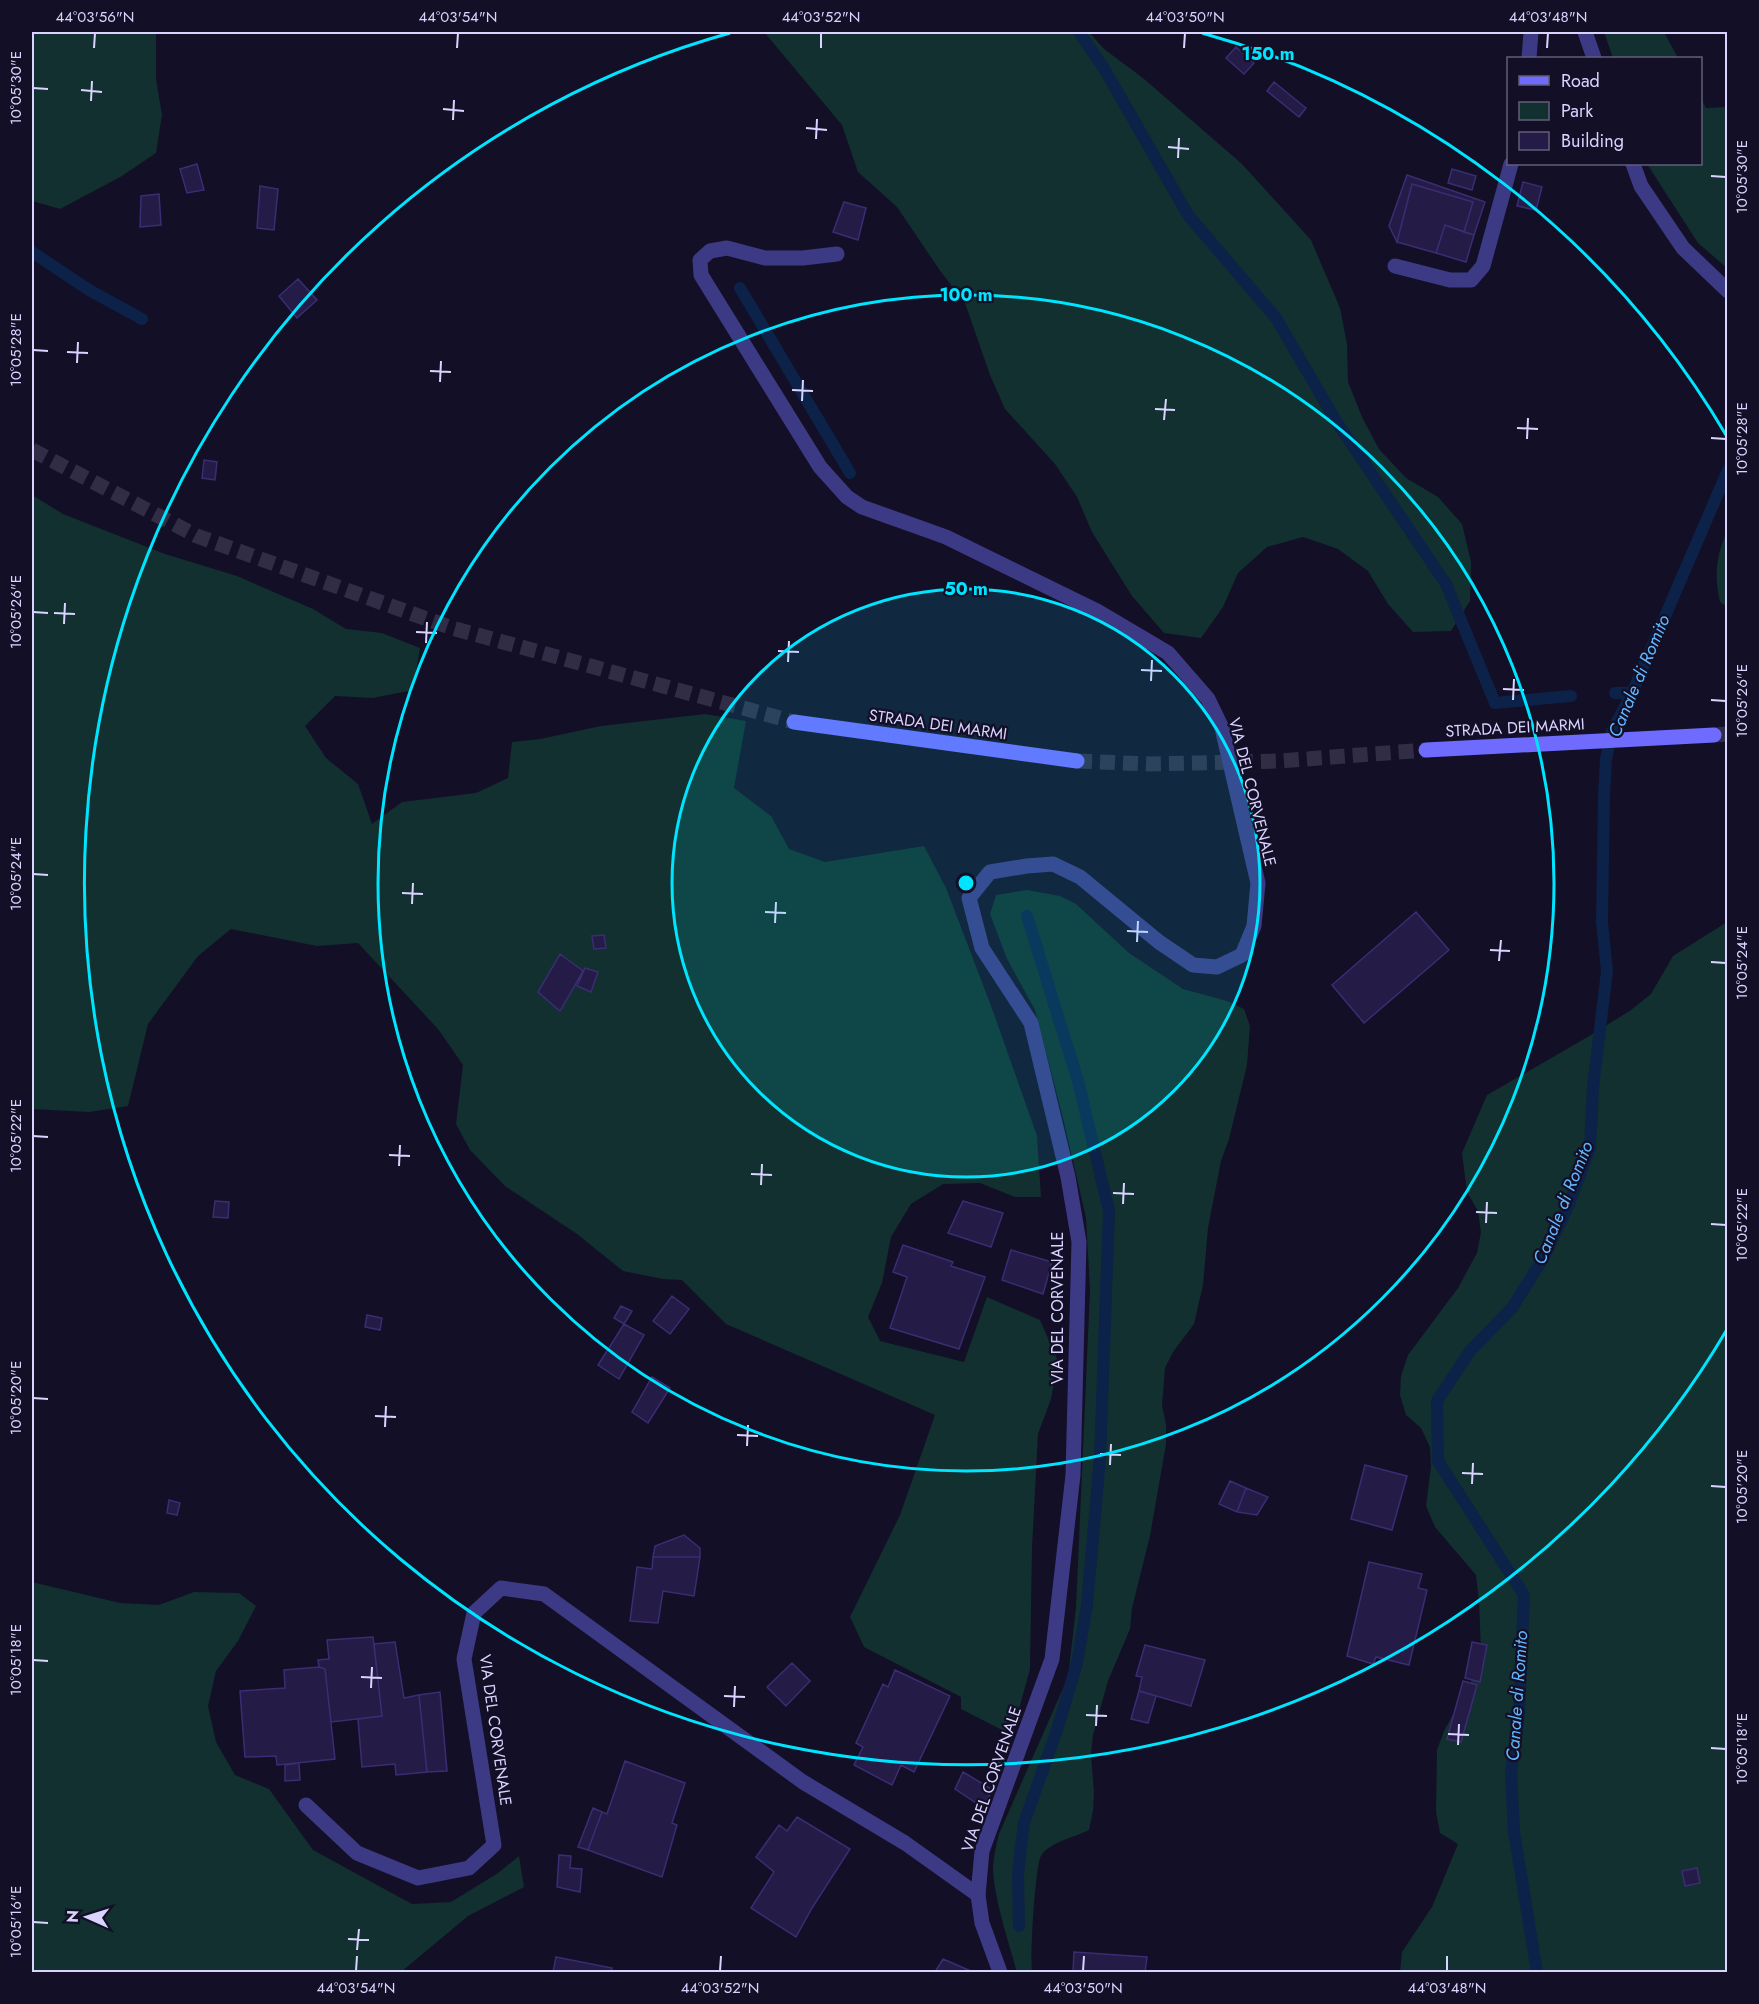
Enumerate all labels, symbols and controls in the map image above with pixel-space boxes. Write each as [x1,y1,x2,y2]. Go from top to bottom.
text: 44°03'56"N [56,6,134,28]
text: 44°03'54"N [419,6,497,28]
text: 44°03'52"N [782,6,860,28]
text: 44°03'50"N [1145,6,1225,28]
text: 44°03'48"N [1509,6,1587,28]
text: 150 m [1242,41,1294,67]
text: 10°05'30"E [5,51,27,125]
legend [1507,57,1702,165]
text: Road [1561,68,1600,94]
text: Park [1561,98,1593,124]
text: Building [1561,128,1624,154]
text: 10°05'30"E [1731,140,1753,214]
text: 100 m [939,282,993,308]
text: 10°05'28"E [5,313,27,387]
text: 10°05'28"E [1731,402,1753,476]
text: 10°05'26"E [5,575,27,649]
text: 50 m [944,576,988,602]
water label: Canale di Romito [1602,610,1677,741]
text: 10°05'26"E [1731,664,1753,738]
street label: STRADA DEI MARMI [867,703,1008,746]
street label: STRADA DEI MARMI [1445,712,1585,743]
street label: VIA DEL CORVENALE [1223,715,1282,869]
text: 10°05'24"E [5,837,27,911]
centre of rings [956,873,976,893]
text: 10°05'24"E [1731,926,1753,1000]
text: 10°05'22"E [5,1099,27,1173]
water label: Canale di Romito [1526,1137,1600,1268]
text: 10°05'22"E [1731,1188,1753,1262]
street label: VIA DEL CORVENALE [1046,1232,1069,1384]
text: 10°05'20"E [5,1361,27,1435]
text: 10°05'20"E [1731,1450,1753,1524]
text: 10°05'18"E [5,1624,27,1696]
water label: Canale di Romito [1499,1630,1535,1762]
street label: VIA DEL CORVENALE [474,1653,517,1807]
street label: VIA DEL CORVENALE [956,1703,1027,1855]
text: 10°05'18"E [1731,1713,1753,1785]
text: 10°05'16"E [5,1886,27,1958]
north arrow [57,1887,117,1947]
text: N [61,1909,84,1923]
text: 44°03'54"N [317,1977,395,1999]
text: 44°03'52"N [681,1977,759,1999]
text: 44°03'50"N [1043,1977,1123,1999]
text: 44°03'48"N [1408,1977,1486,1999]

